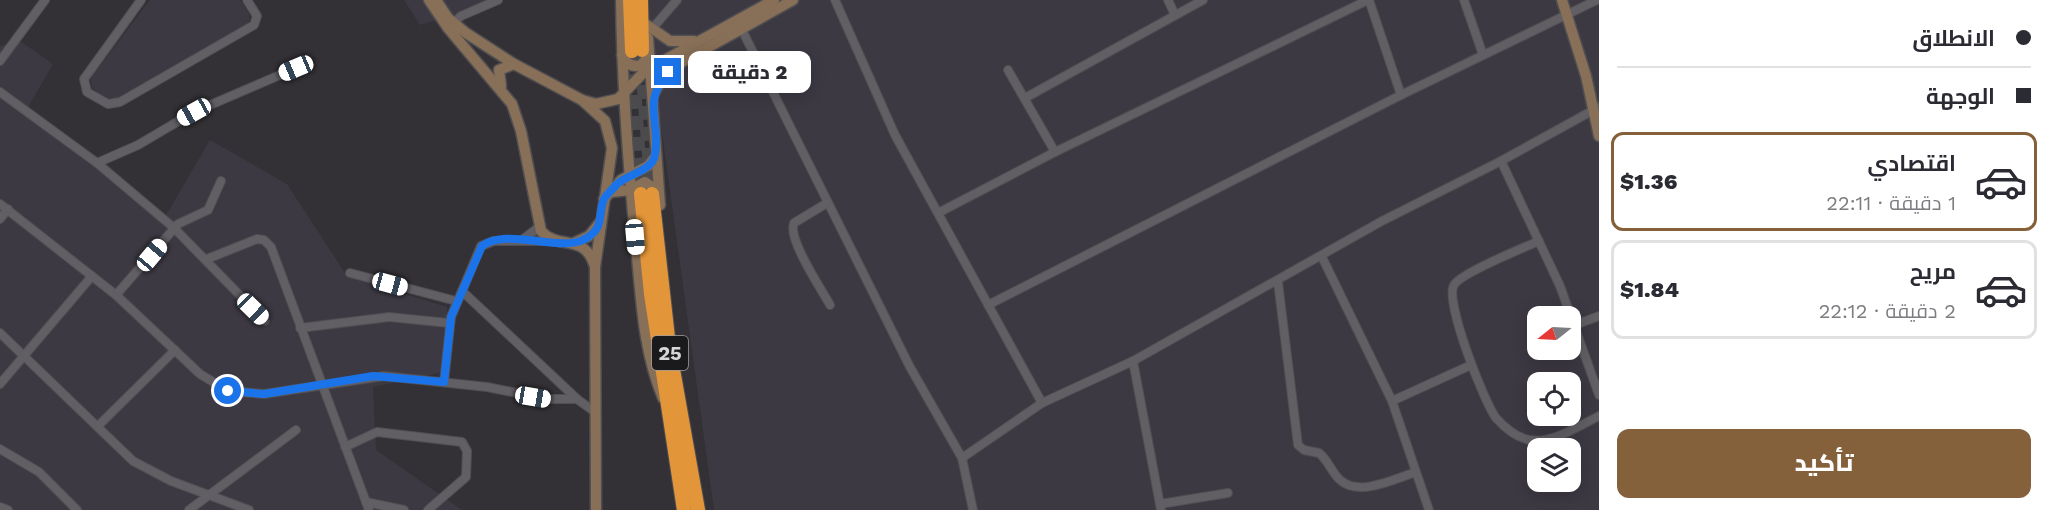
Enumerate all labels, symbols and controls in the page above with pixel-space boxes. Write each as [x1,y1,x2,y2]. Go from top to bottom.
text: الانطلاق [1912,26,1995,51]
callout: 2 دقيقة [689,51,812,93]
car [276,53,316,83]
route end [654,58,681,85]
text: 2 دقيقة [712,60,787,84]
text: الوجهة [1926,84,1995,109]
car [174,95,214,129]
text: اقتصادي [1867,151,1956,176]
icon: car [1974,155,2028,209]
text: $1.36 [1620,169,1677,194]
text: 1 دقيقة · 22:11 [1826,191,1956,215]
car [624,218,646,256]
car [134,235,170,275]
text: مريح [1910,259,1956,284]
icon: car [1974,263,2028,317]
car [370,271,410,297]
text: $1.84 [1620,277,1679,302]
car [234,290,272,328]
text: 2 دقيقة · 22:12 [1819,299,1956,323]
north arrow [1527,306,1581,360]
map controls [1527,306,1581,492]
road number: 25 [652,336,688,370]
button: locate [1527,372,1581,426]
route start [214,377,241,404]
car [514,385,552,409]
button: تأكيد [1617,429,2031,498]
button: layers [1527,438,1581,492]

